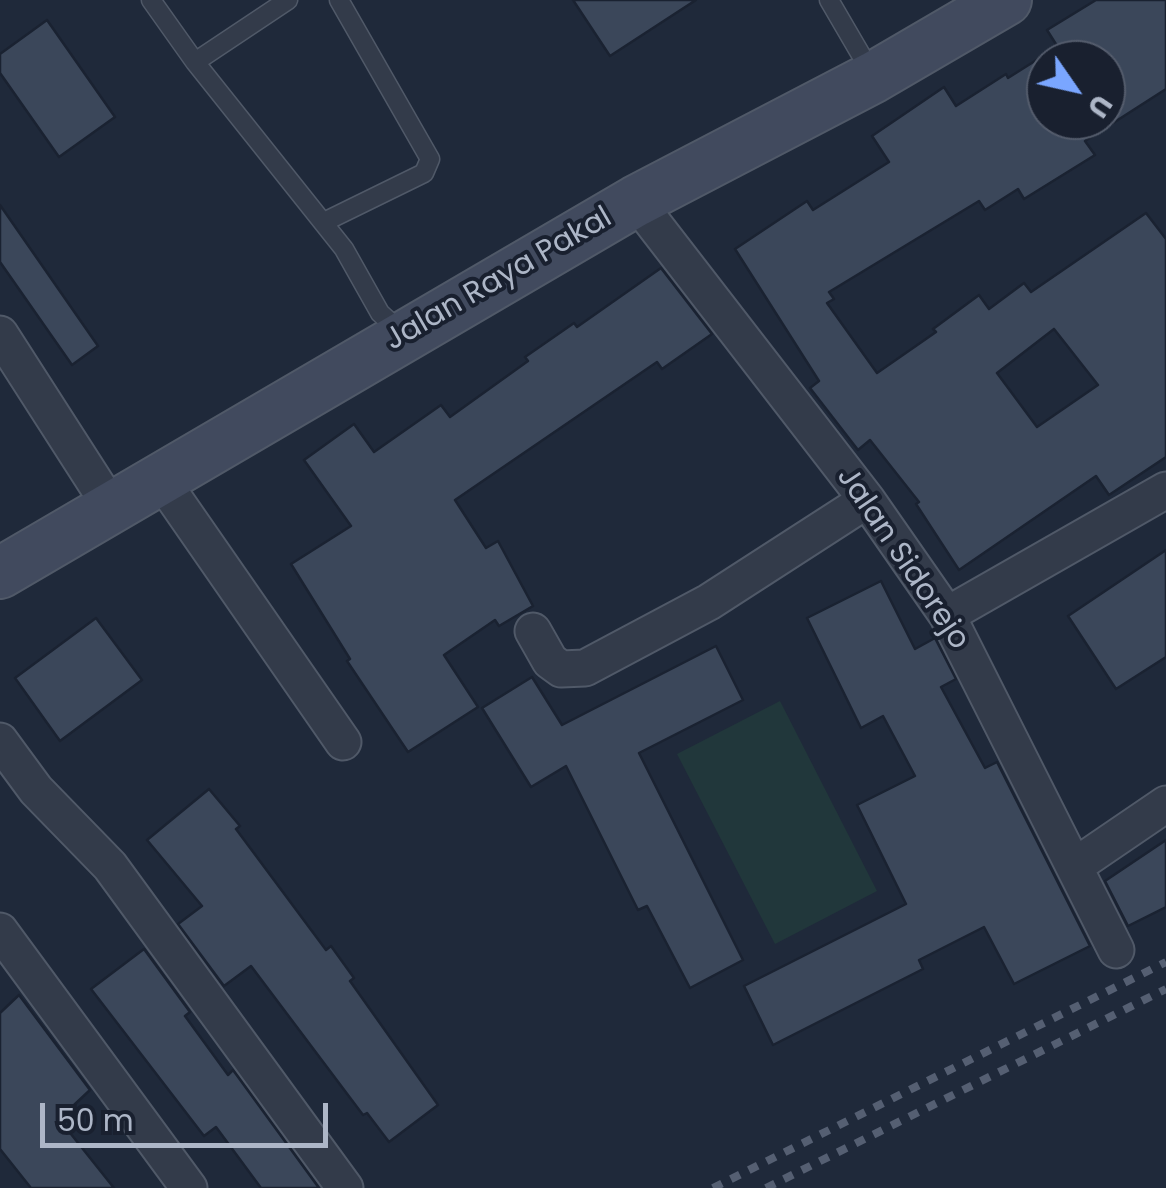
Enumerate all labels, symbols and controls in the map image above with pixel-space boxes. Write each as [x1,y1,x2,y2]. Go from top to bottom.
north arrow [1026,40,1126,140]
text: U [1078,87,1121,125]
street label: Jalan Raya Pakal [379,201,619,359]
street label: Jalan Sidorejo [828,461,976,657]
scale bar [45,1083,332,1145]
text: 50 m [57,1099,134,1142]

